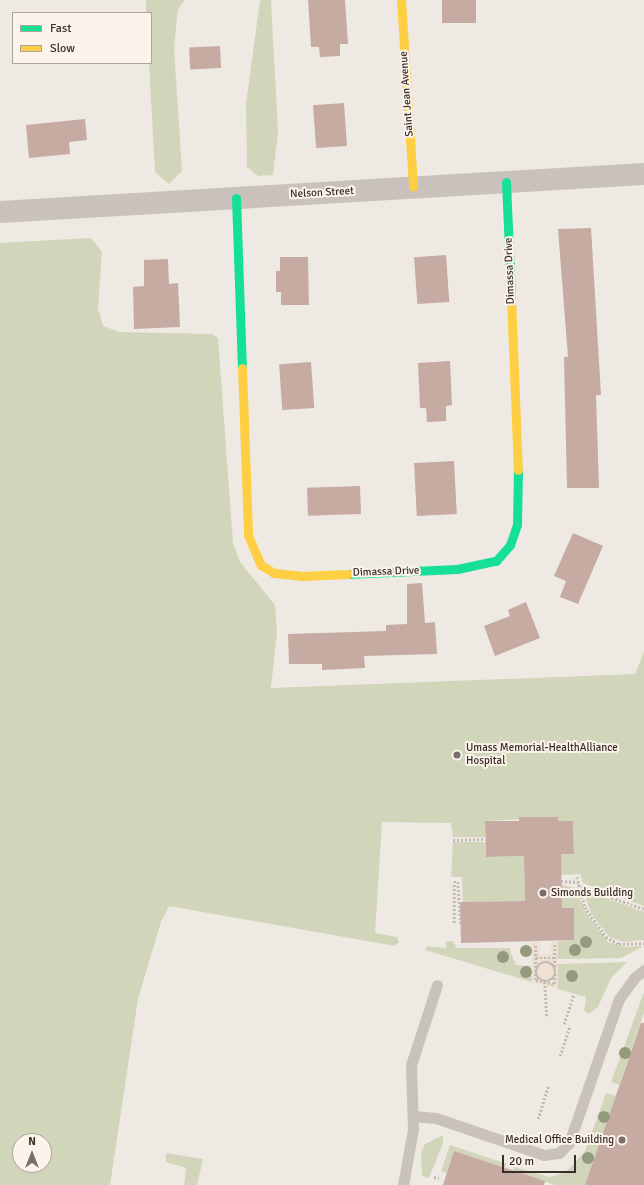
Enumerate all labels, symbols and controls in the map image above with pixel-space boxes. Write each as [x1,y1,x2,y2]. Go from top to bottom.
legend [12,12,152,64]
text: Fast [50,21,71,36]
text: Slow [50,41,75,56]
street label: Saint Jean Avenue [397,51,417,137]
street label: Nelson Street [290,185,354,201]
street label: Dimassa Drive [502,237,518,305]
street label: Dimassa Drive [352,564,420,580]
place label: Umass Memorial-HealthAlliance Hospital [466,742,618,768]
marker: Umass Memorial-HealthAlliance Hospital [451,749,463,761]
place label: Simonds Building [551,886,633,900]
marker: Simonds Building [538,888,548,898]
north arrow [12,1133,52,1173]
place label: Medical Office Building [505,1133,614,1147]
text: N [28,1135,36,1148]
marker: Medical Office Building [617,1135,627,1145]
scale bar [504,1147,578,1173]
text: 20 m [509,1154,534,1169]

